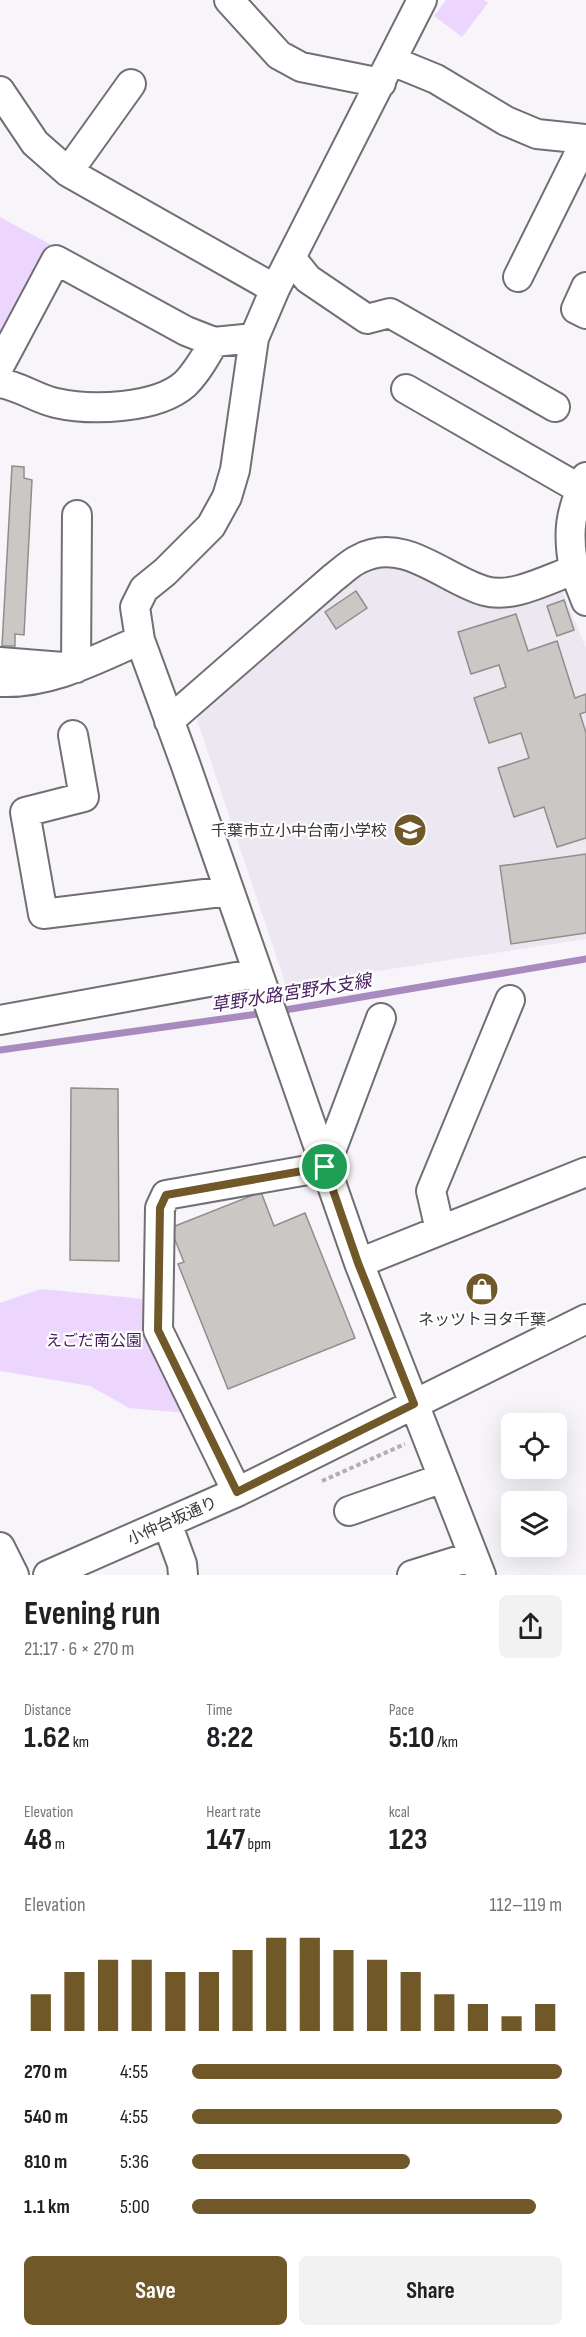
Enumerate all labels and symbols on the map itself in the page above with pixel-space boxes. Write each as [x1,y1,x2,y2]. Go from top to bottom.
school or university icon: 千葉市立小中台南小学校 [392,812,428,848]
place label: 千葉市立小中台南小学校 [211,822,387,841]
water label: 草野水路宮野木支線 [209,970,375,1017]
pin [299,1141,350,1192]
shop icon: ネッツトヨタ千葉 [464,1271,500,1307]
place label: ネッツトヨタ千葉 [418,1311,546,1330]
park label: えごだ南公園 [46,1332,142,1351]
street label: 小仲台坂通り [125,1493,220,1550]

